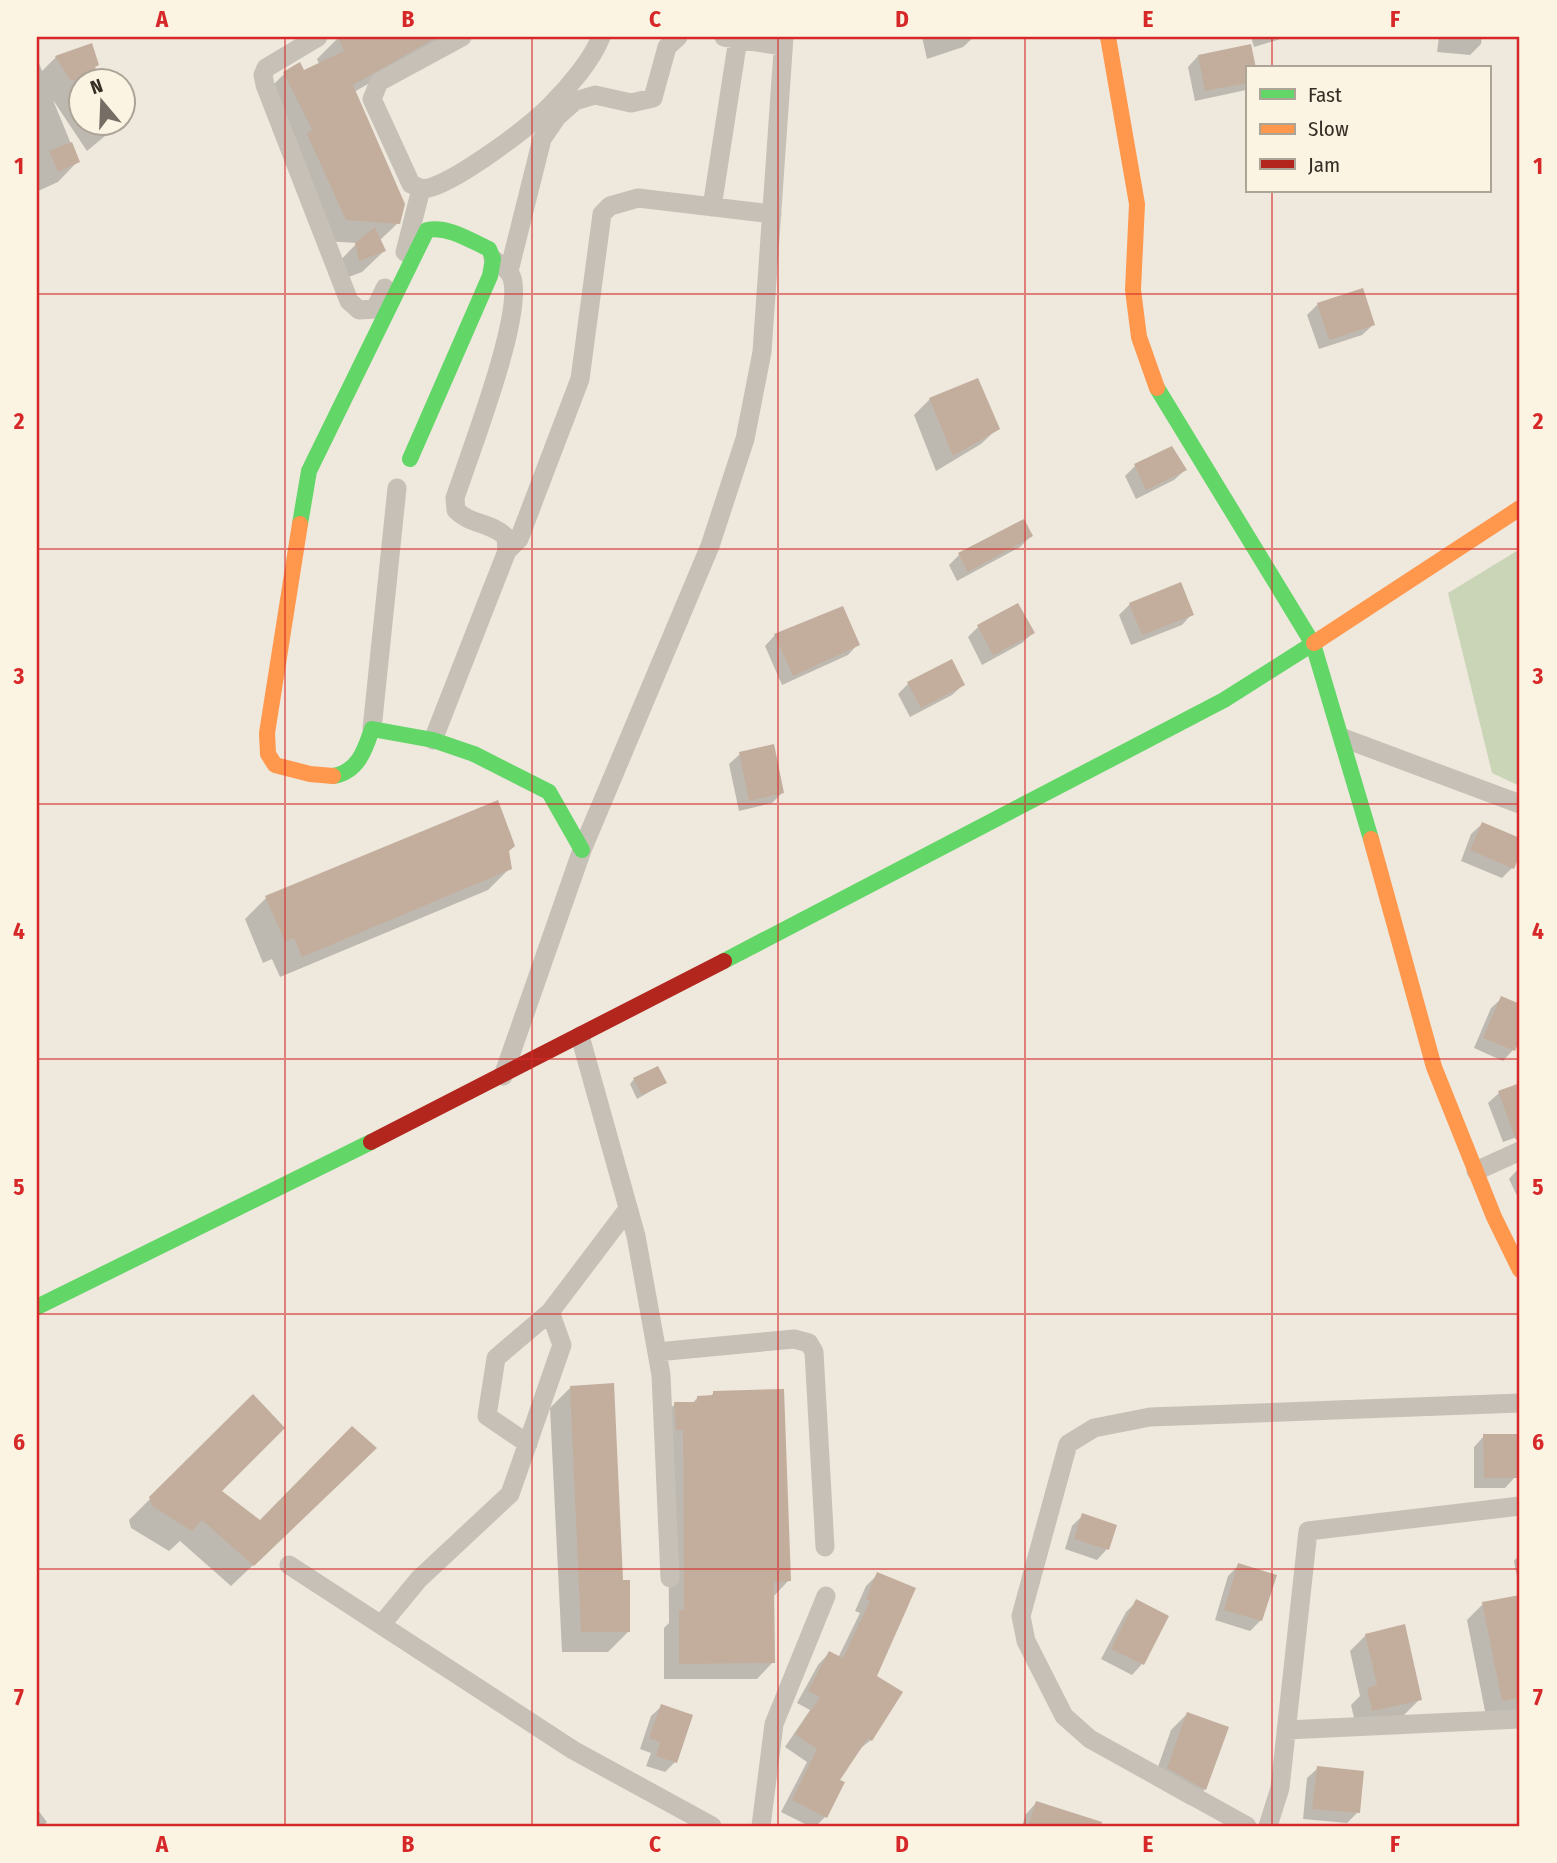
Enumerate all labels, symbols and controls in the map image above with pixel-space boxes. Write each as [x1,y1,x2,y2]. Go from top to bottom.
text: A [155,5,169,33]
text: B [402,5,415,33]
text: C [649,5,661,33]
text: D [895,5,909,33]
text: E [1143,5,1154,33]
text: F [1390,5,1400,33]
north arrow [66,66,136,136]
legend [1246,66,1490,192]
text: N [87,74,106,99]
text: Fast [1308,82,1342,108]
text: Slow [1308,116,1349,142]
text: 1 [14,152,24,180]
text: Jam [1308,152,1340,178]
text: 1 [1533,152,1543,180]
text: 2 [13,407,25,435]
text: 2 [1532,407,1544,435]
text: 3 [13,662,25,690]
text: 3 [1532,662,1544,690]
text: 4 [13,917,25,945]
text: 4 [1532,917,1544,945]
text: 5 [13,1173,25,1201]
text: 5 [1532,1173,1544,1201]
text: 6 [13,1428,25,1456]
text: 6 [1532,1428,1544,1456]
text: 7 [14,1683,24,1711]
text: 7 [1533,1683,1543,1711]
text: A [155,1830,169,1858]
text: B [402,1830,415,1858]
text: C [649,1830,661,1858]
text: D [895,1830,909,1858]
text: E [1143,1830,1154,1858]
text: F [1390,1830,1400,1858]

